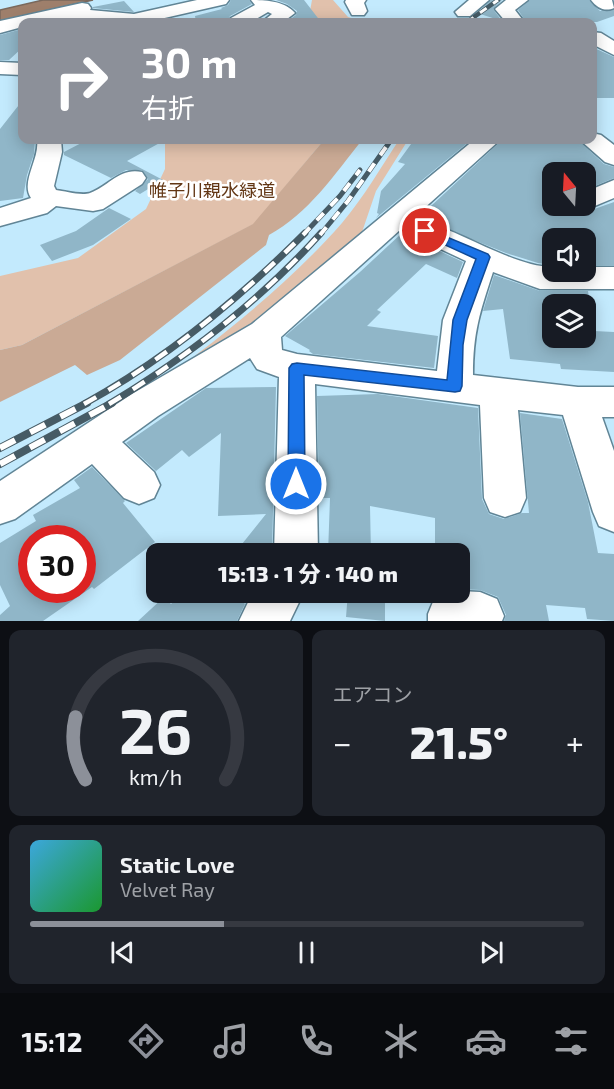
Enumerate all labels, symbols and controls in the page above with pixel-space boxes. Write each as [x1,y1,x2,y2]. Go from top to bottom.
text: 30 m [141,36,237,86]
icon: right [42,42,120,120]
text: 右折 [141,91,195,123]
north arrow [542,162,596,216]
map controls [542,162,596,348]
park label: 帷子川親水緑道 [149,179,275,201]
pin [399,205,450,256]
icon: arrive [408,214,441,247]
button: sound [542,228,596,282]
button: layers [542,294,596,348]
position arrow [264,452,328,516]
speed limit sign: 30 [18,525,96,603]
text: 15:13 · 1 分 · 140 m [218,560,398,586]
text: エアコン [333,682,413,706]
text: 26 [119,692,192,767]
text: 21.5° [410,714,508,768]
text: − [333,722,352,762]
text: + [566,722,584,762]
text: km/h [129,764,182,789]
text: Static Love [120,851,235,877]
text: Velvet Ray [120,877,215,901]
icon: previous [106,936,139,969]
icon: pause [290,936,323,969]
icon: next [475,936,508,969]
icon: directions [125,1020,167,1062]
icon: music [210,1020,252,1062]
icon: phone [295,1020,337,1062]
icon: climate [380,1020,422,1062]
icon: car [465,1020,507,1062]
icon: filters [550,1020,592,1062]
text: 15:12 [22,1025,82,1057]

